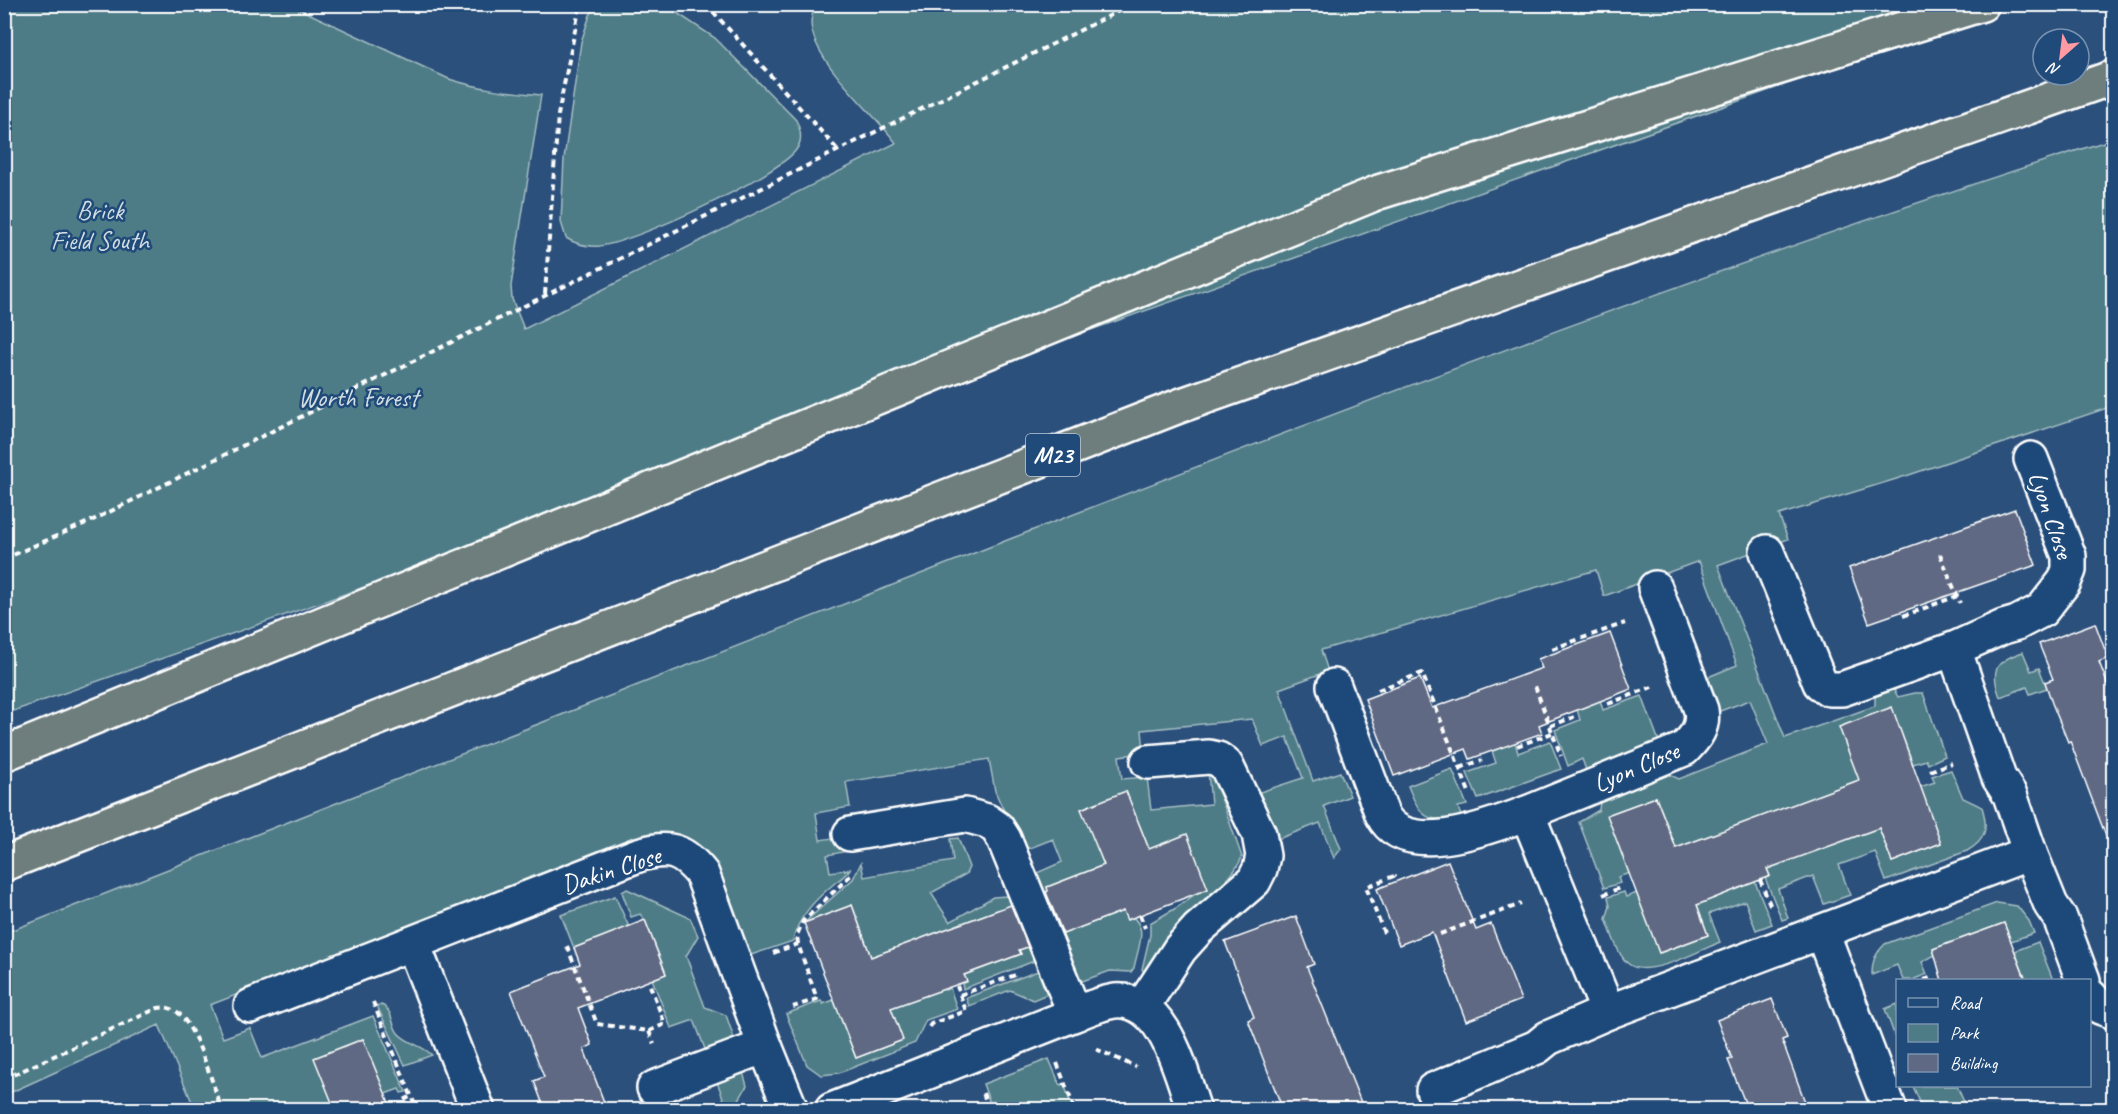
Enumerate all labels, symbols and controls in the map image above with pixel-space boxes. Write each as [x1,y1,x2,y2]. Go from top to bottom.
north arrow [2031,27,2091,87]
text: N [2043,57,2063,81]
park label: Brick Field South [51,194,151,257]
park label: Worth Forest [298,381,421,414]
road number: M23 [1026,434,1080,476]
street label: Lyon Close [2021,467,2082,564]
street label: Lyon Close [1588,734,1685,800]
street label: Dakin Close [557,838,667,901]
legend [1896,979,2091,1087]
text: Road [1950,992,1983,1014]
text: Park [1950,1022,1980,1044]
text: Building [1950,1052,1999,1074]

